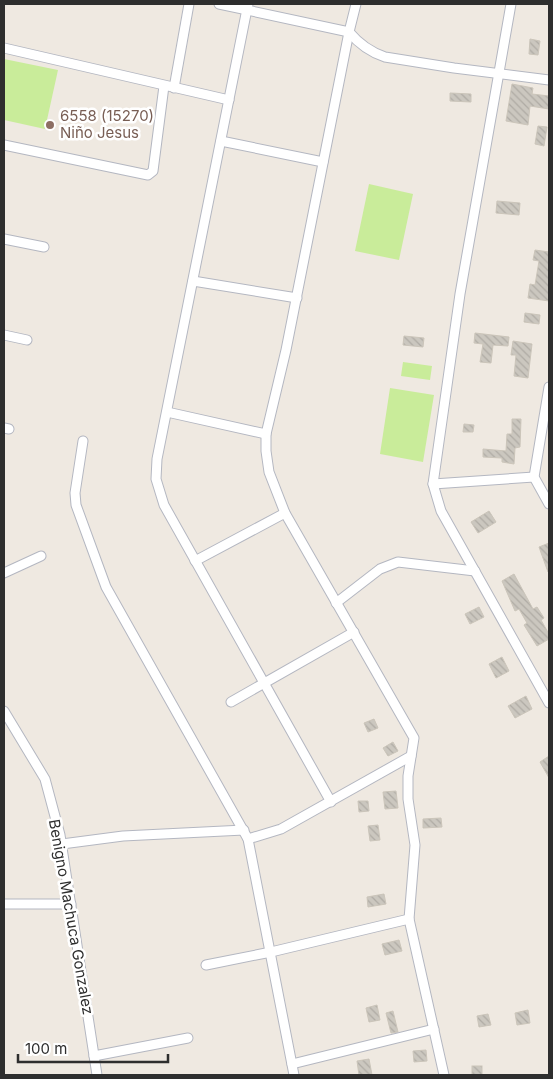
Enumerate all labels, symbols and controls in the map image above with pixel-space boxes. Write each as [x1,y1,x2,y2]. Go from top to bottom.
place label: 6558 (15270) Niño Jesus [60,106,154,142]
marker: 6558 (15270) Niño Jesus [44,119,56,131]
street label: Benigno Machuca Gonzalez [45,818,98,1016]
scale bar [18,1032,168,1064]
text: 100 m [25,1039,67,1058]

